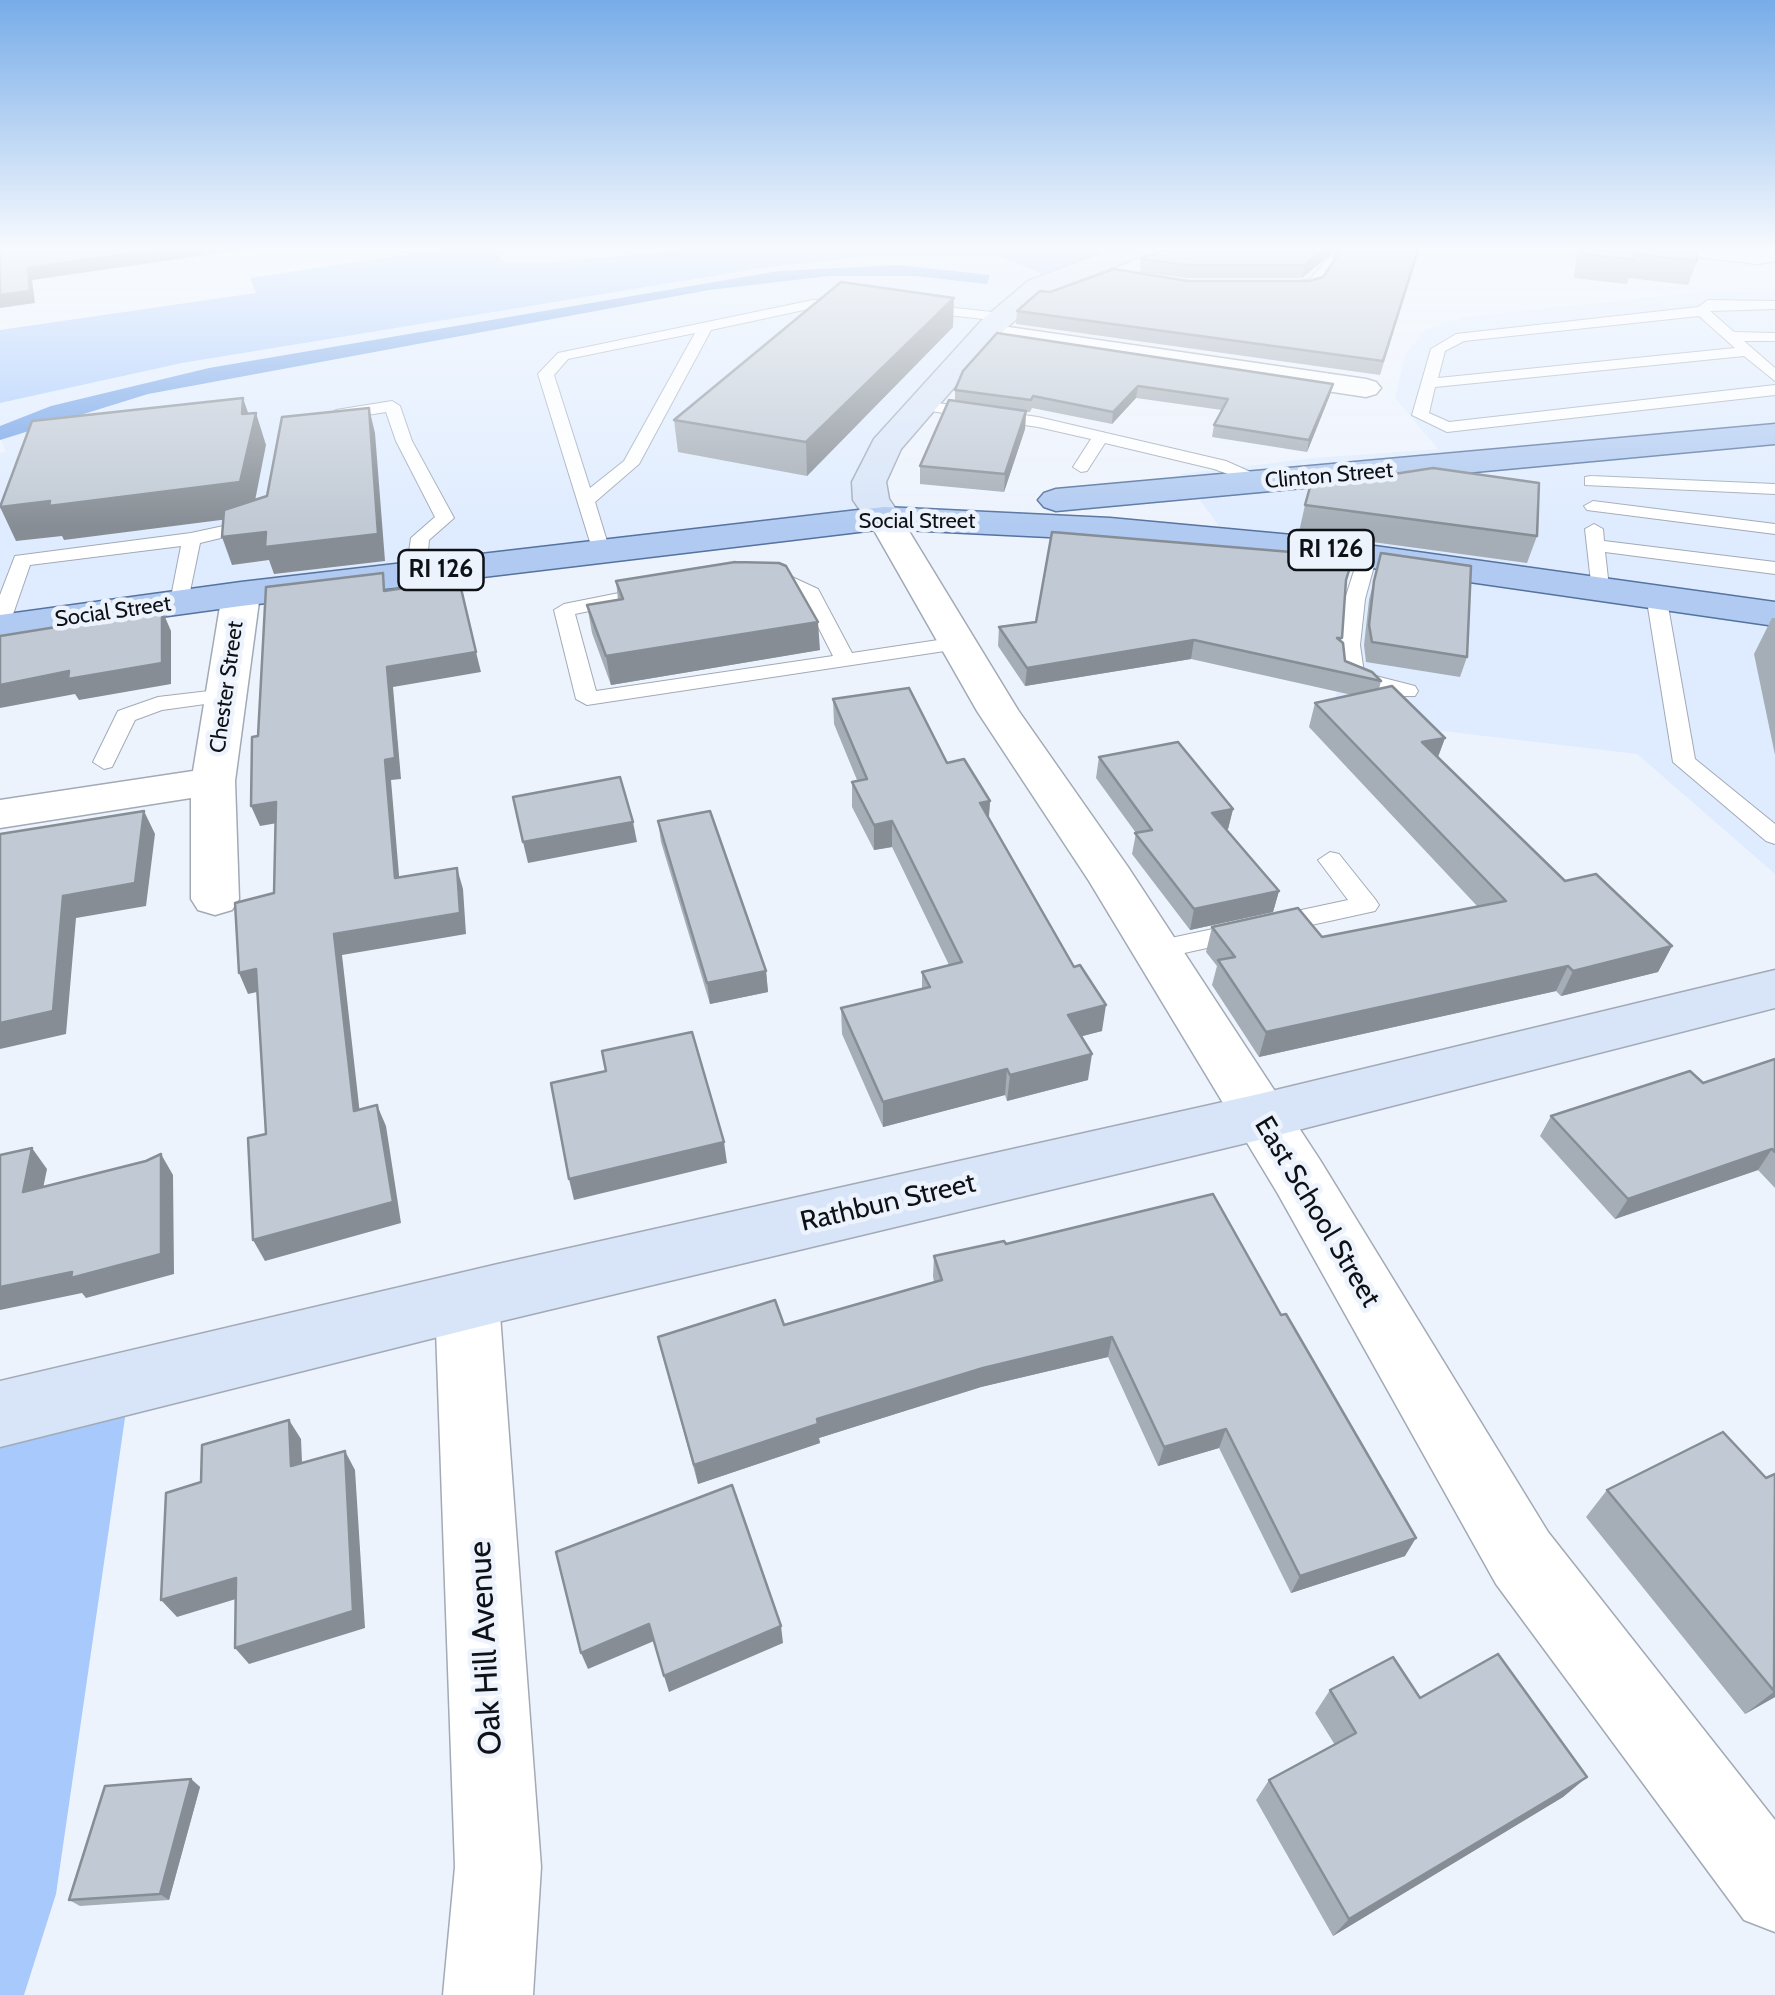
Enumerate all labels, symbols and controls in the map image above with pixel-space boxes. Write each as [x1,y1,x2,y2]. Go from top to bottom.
street label: Clinton Street [1264,457,1394,495]
street label: Social Street [859,509,975,535]
road number: RI 126 [1288,530,1374,570]
road number: RI 126 [398,550,484,590]
street label: Social Street [53,591,173,633]
street label: Chester Street [205,619,249,755]
street label: East School Street [1247,1111,1387,1313]
street label: Rathbun Street [797,1167,979,1239]
street label: Oak Hill Avenue [461,1540,511,1756]

